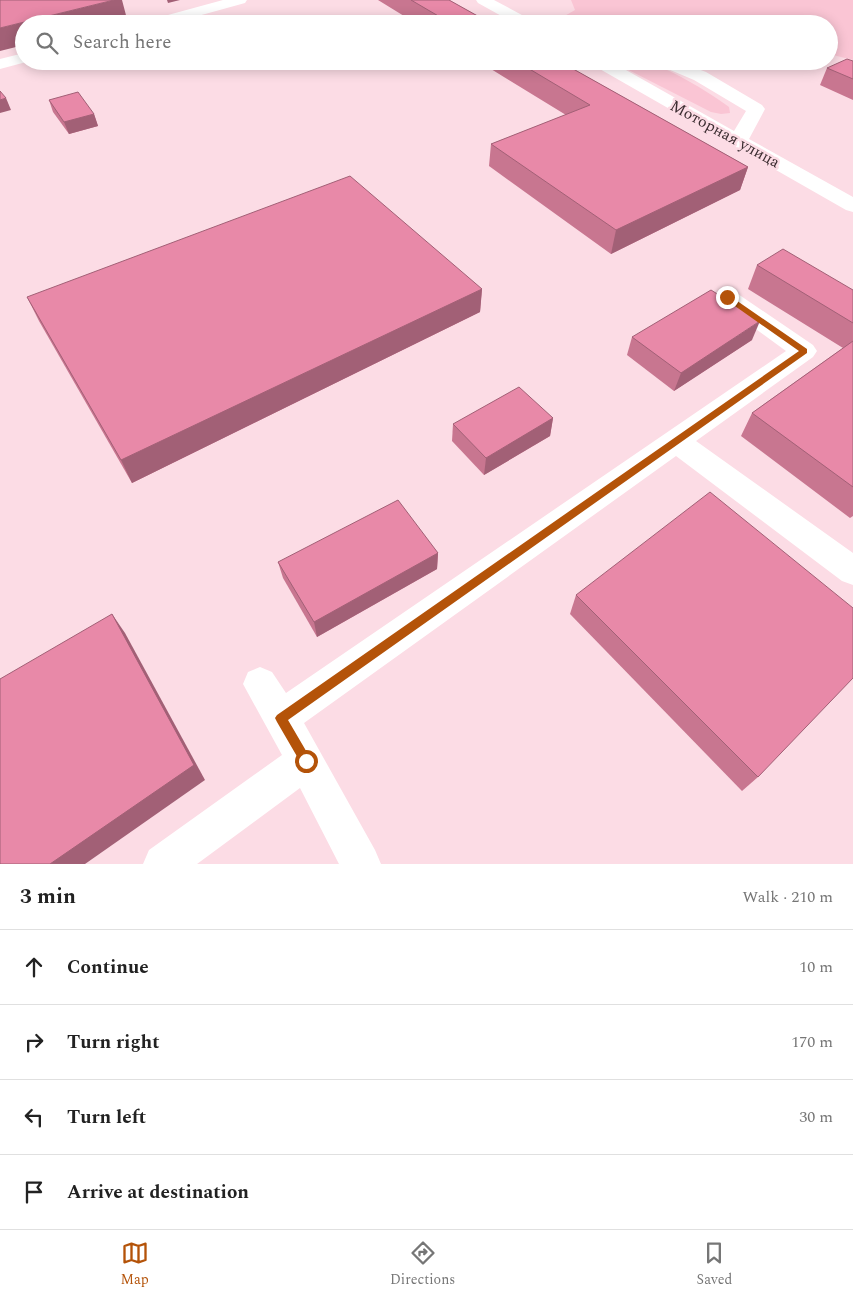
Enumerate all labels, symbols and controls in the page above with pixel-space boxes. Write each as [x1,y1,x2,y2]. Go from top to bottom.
search box [15,15,838,70]
text: Search here [73,28,172,57]
icon: search [33,29,61,57]
street label: Моторная улица [666,94,785,174]
route end [716,286,739,309]
route start [295,750,318,773]
text: 3 min [20,881,76,913]
text: Walk · 210 m [742,885,833,909]
icon: ahead [20,953,48,981]
text: Continue [67,953,149,982]
text: 10 m [799,955,833,979]
icon: right [20,1028,48,1056]
text: Turn right [67,1028,160,1057]
text: 170 m [791,1030,833,1054]
icon: left [20,1103,48,1131]
text: Turn left [67,1103,146,1132]
text: 30 m [799,1105,833,1129]
icon: arrive [20,1178,48,1206]
text: Arrive at destination [67,1178,249,1207]
tab: Map [121,1239,149,1290]
tab: Directions [390,1239,455,1290]
tab: Saved [697,1239,732,1290]

